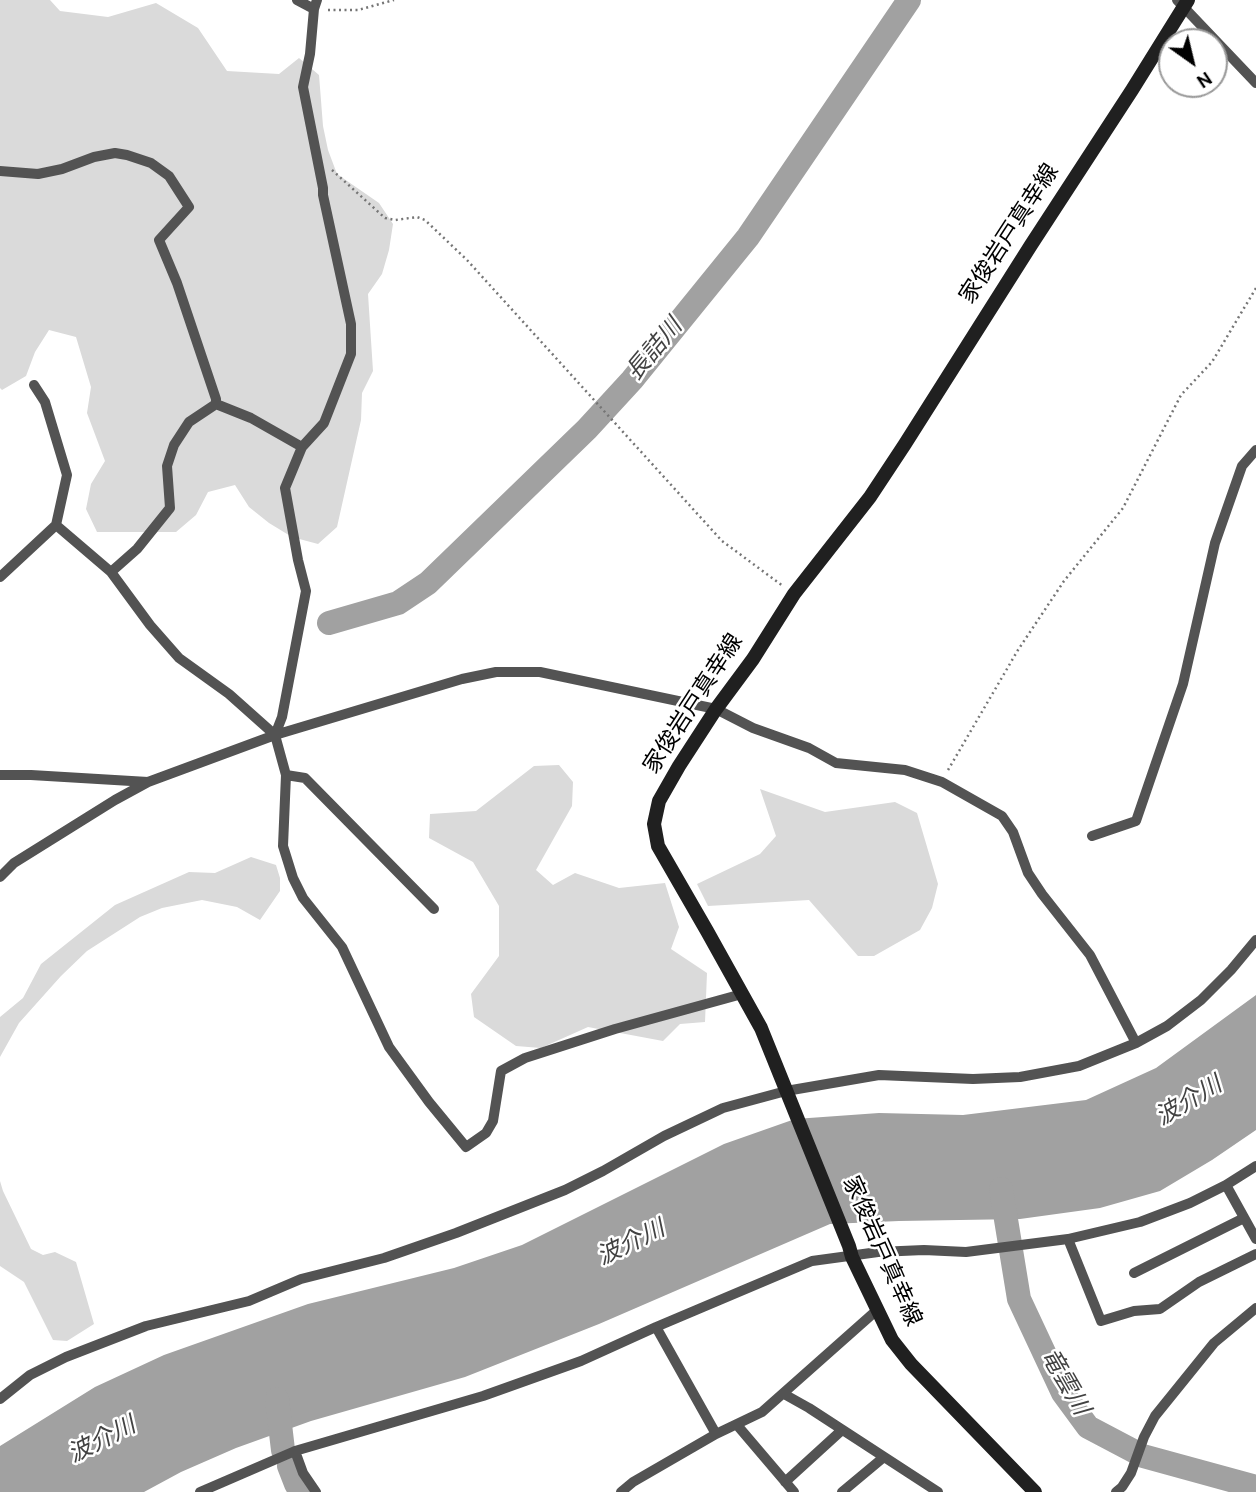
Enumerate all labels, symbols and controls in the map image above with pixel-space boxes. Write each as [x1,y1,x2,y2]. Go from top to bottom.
north arrow [1158,28,1228,98]
text: N [1191,65,1216,93]
street label: 家俊岩戸真幸線 [956,160,1066,310]
water label: 長詰川 [622,314,690,388]
street label: 家俊岩戸真幸線 [640,630,750,780]
water label: 波介川 [1152,1072,1228,1134]
street label: 家俊岩戸真幸線 [835,1173,925,1331]
water label: 波介川 [593,1216,671,1274]
water label: 竜雲川 [1033,1345,1093,1421]
water label: 波介川 [64,1413,142,1471]

